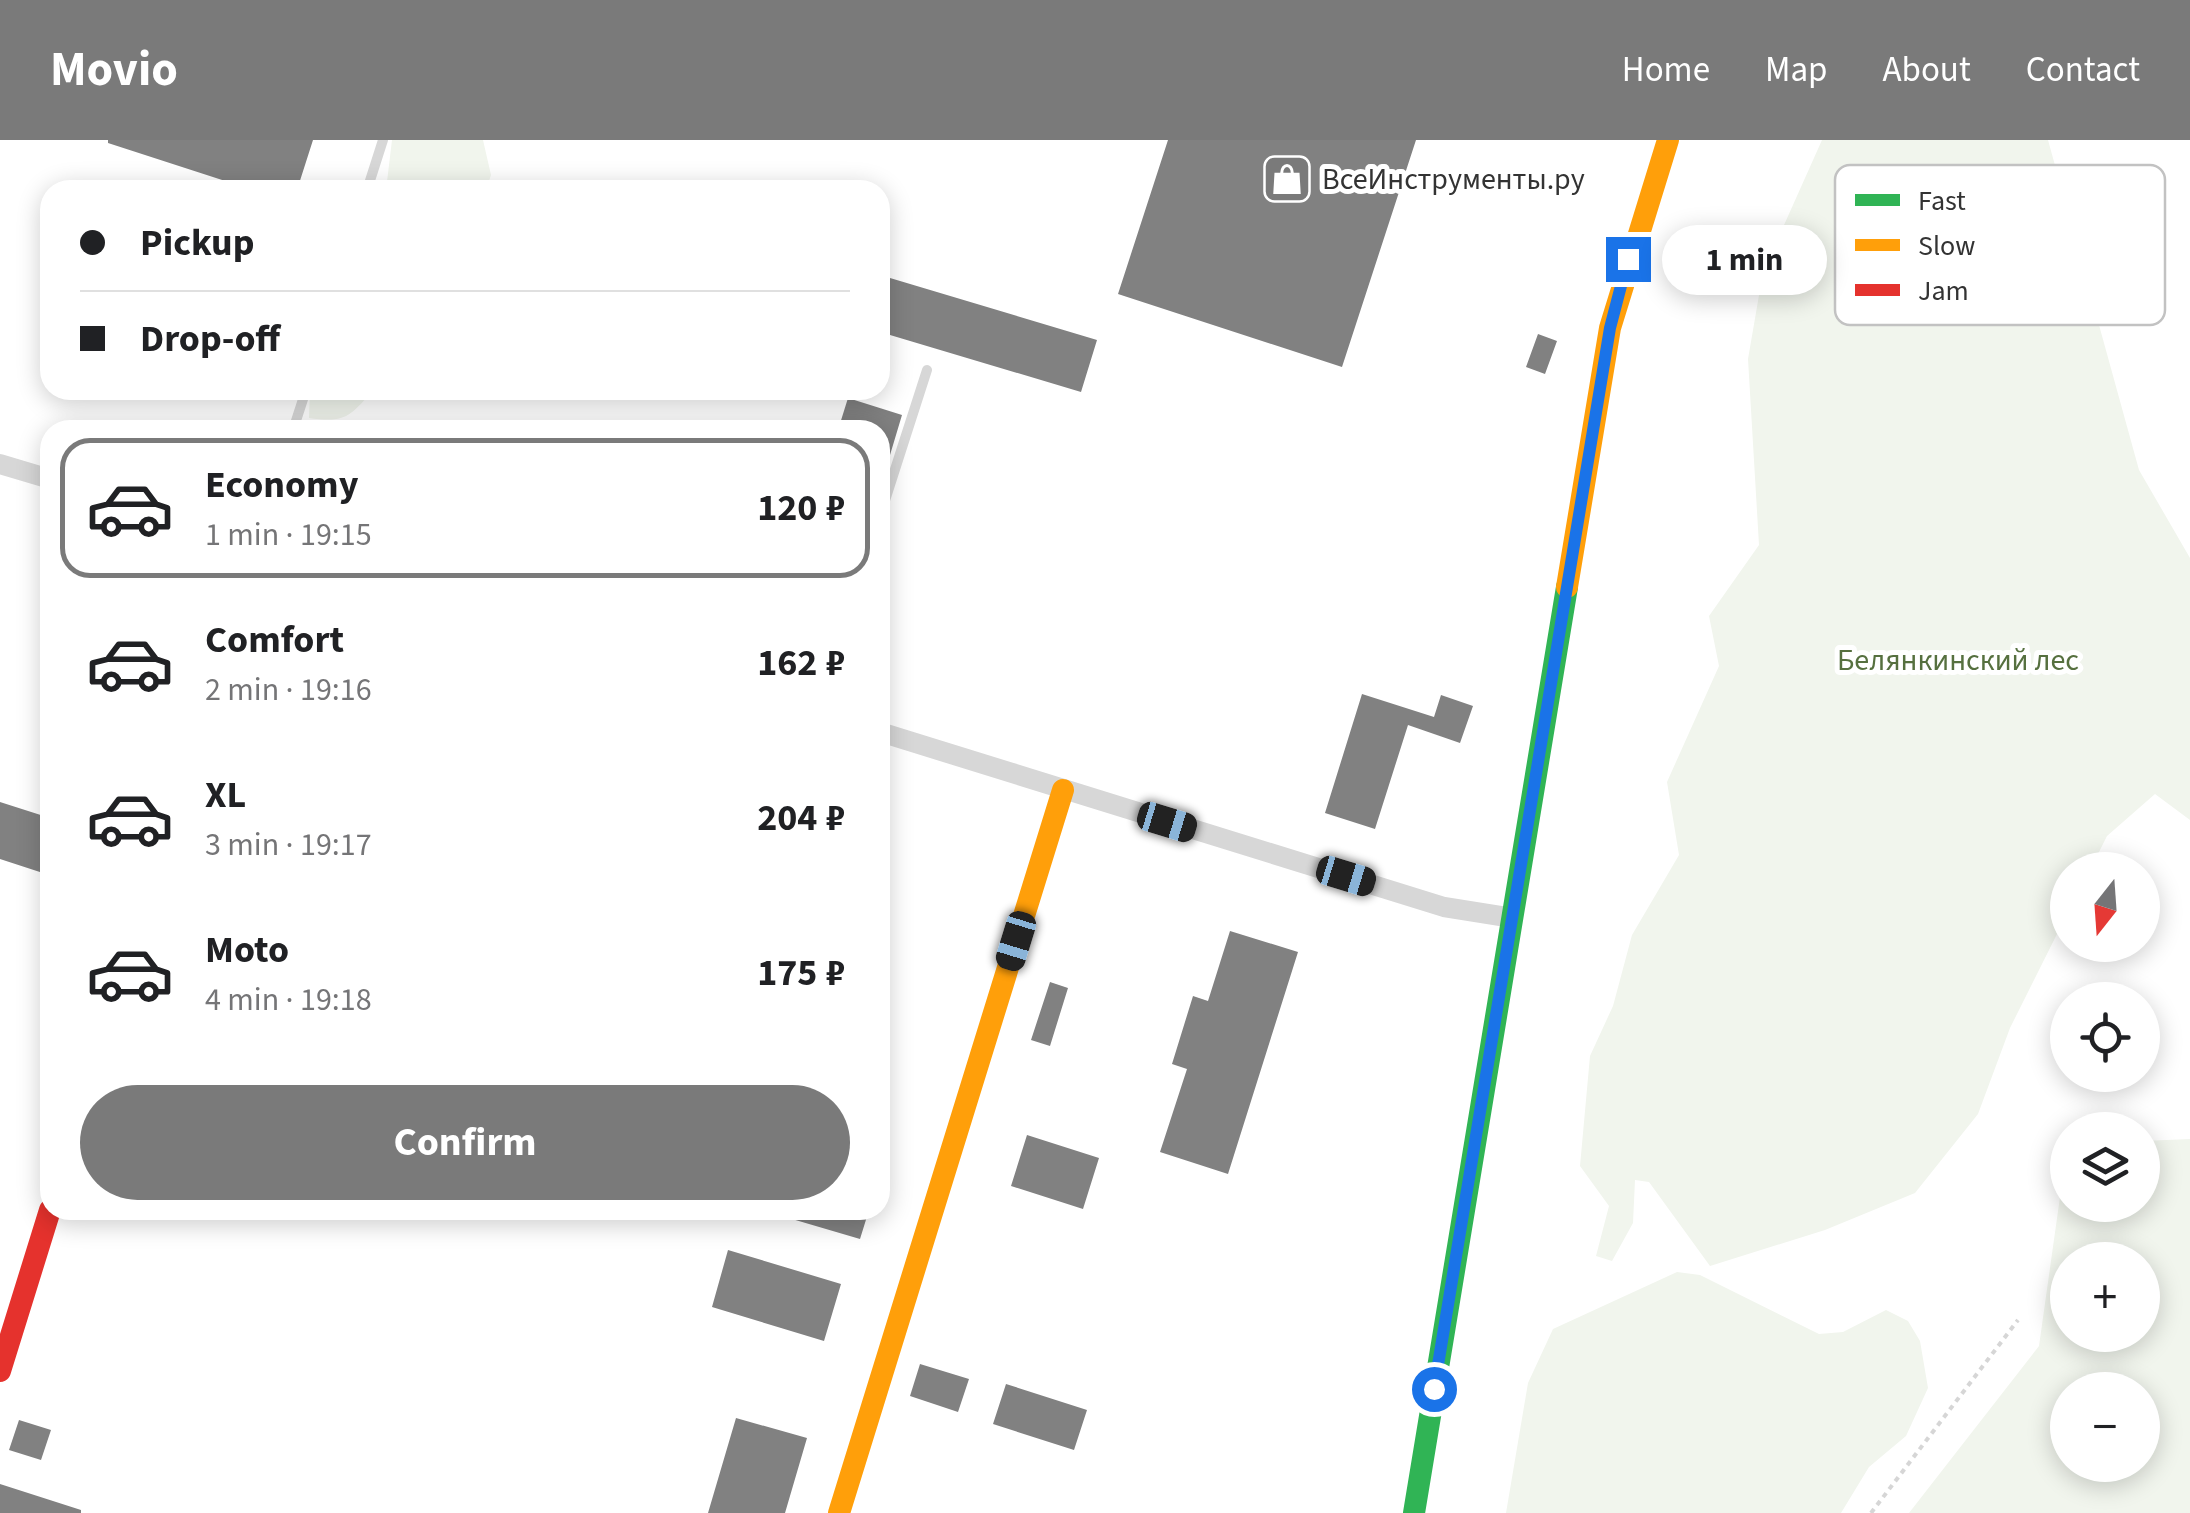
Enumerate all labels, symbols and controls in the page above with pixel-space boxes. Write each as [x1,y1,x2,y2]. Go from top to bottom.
text: Movio [50,36,178,104]
text: Home [1622,45,1710,95]
text: Map [1765,45,1828,95]
text: About [1883,45,1971,95]
text: Contact [2026,45,2140,95]
shop icon: ВсеИнструменты.ру [1261,153,1313,205]
place label: ВсеИнструменты.ру [1322,158,1585,201]
legend [1835,165,2165,325]
text: Fast [1918,181,1966,221]
text: Pickup [140,216,254,270]
callout: 1 min [1663,224,1828,294]
text: Slow [1918,226,1975,266]
route end [1606,237,1651,282]
text: 1 min [1706,237,1783,283]
text: Jam [1918,271,1969,311]
text: Drop-off [140,312,280,366]
text: Economy [205,458,358,512]
icon: car [85,463,175,553]
text: 120 ₽ [757,481,845,535]
text: 1 min · 19:15 [205,512,372,558]
text: Comfort [205,613,344,667]
icon: car [85,618,175,708]
text: 162 ₽ [757,636,845,690]
park label: Белянкинский лес [1837,639,2079,682]
text: 2 min · 19:16 [205,667,372,713]
text: XL [205,768,246,822]
icon: car [85,773,175,863]
text: 204 ₽ [757,791,845,845]
car [1134,799,1200,845]
text: 3 min · 19:17 [205,822,372,868]
north arrow [2050,852,2160,962]
map controls [2050,852,2160,1482]
car [1313,853,1379,899]
car [993,908,1039,974]
text: Moto [205,923,289,977]
icon: car [85,928,175,1018]
text: 175 ₽ [757,946,845,1000]
text: 4 min · 19:18 [205,977,372,1023]
button: locate [2050,982,2160,1092]
button: Confirm [80,1085,850,1200]
button: layers [2050,1112,2160,1222]
button: + [2050,1242,2160,1352]
route start [1412,1367,1457,1412]
button: − [2050,1372,2160,1482]

